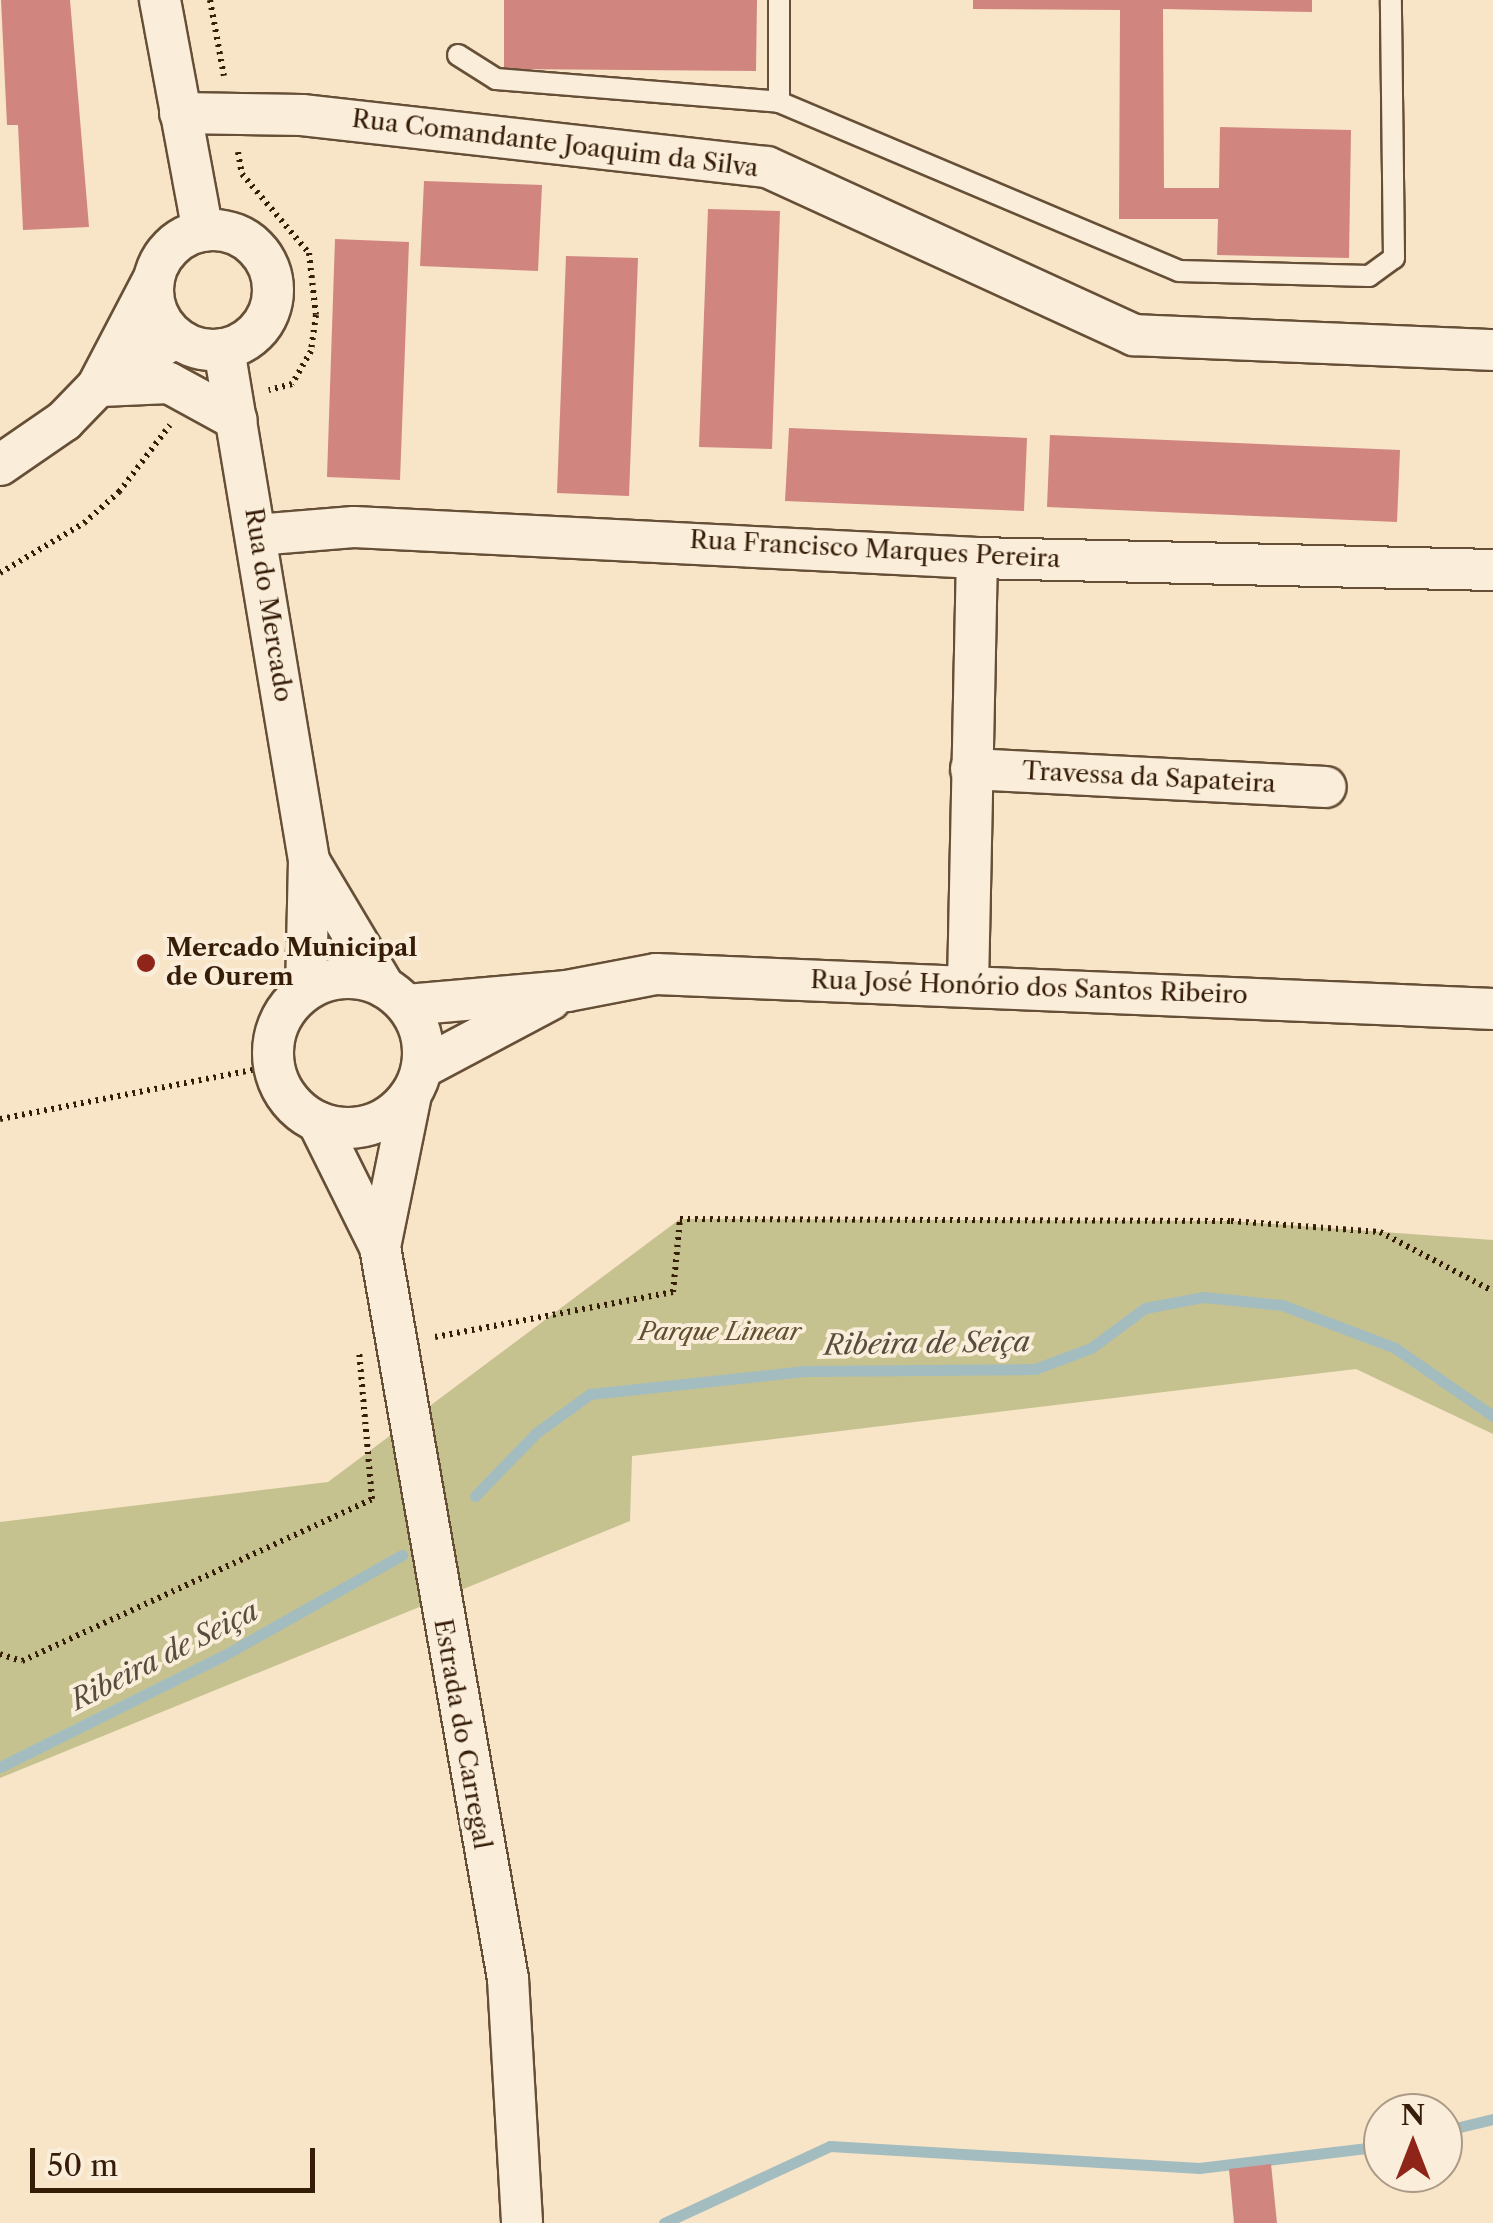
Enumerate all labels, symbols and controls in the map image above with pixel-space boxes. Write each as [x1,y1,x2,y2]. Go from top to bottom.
street label: Rua Comandante Joaquim da Silva [350,104,760,184]
street label: Rua do Mercado [238,506,298,704]
street label: Rua Francisco Marques Pereira [689,525,1061,575]
street label: Travessa da Sapateira [1021,756,1277,800]
place label: Mercado Municipal de Ourem [166,934,417,993]
marker: Mercado Municipal de Ourem [135,952,157,974]
street label: Rua José Honório dos Santos Ribeiro [810,965,1248,1011]
park label: Parque Linear [639,1317,801,1347]
water label: Ribeira de Seiça [824,1324,1030,1362]
water label: Ribeira de Seiça [65,1593,263,1717]
street label: Estrada do Carregal [427,1616,497,1852]
north arrow [1363,2093,1463,2193]
text: N [1401,2098,1425,2132]
scale bar [35,2128,320,2190]
text: 50 m [47,2147,118,2184]

